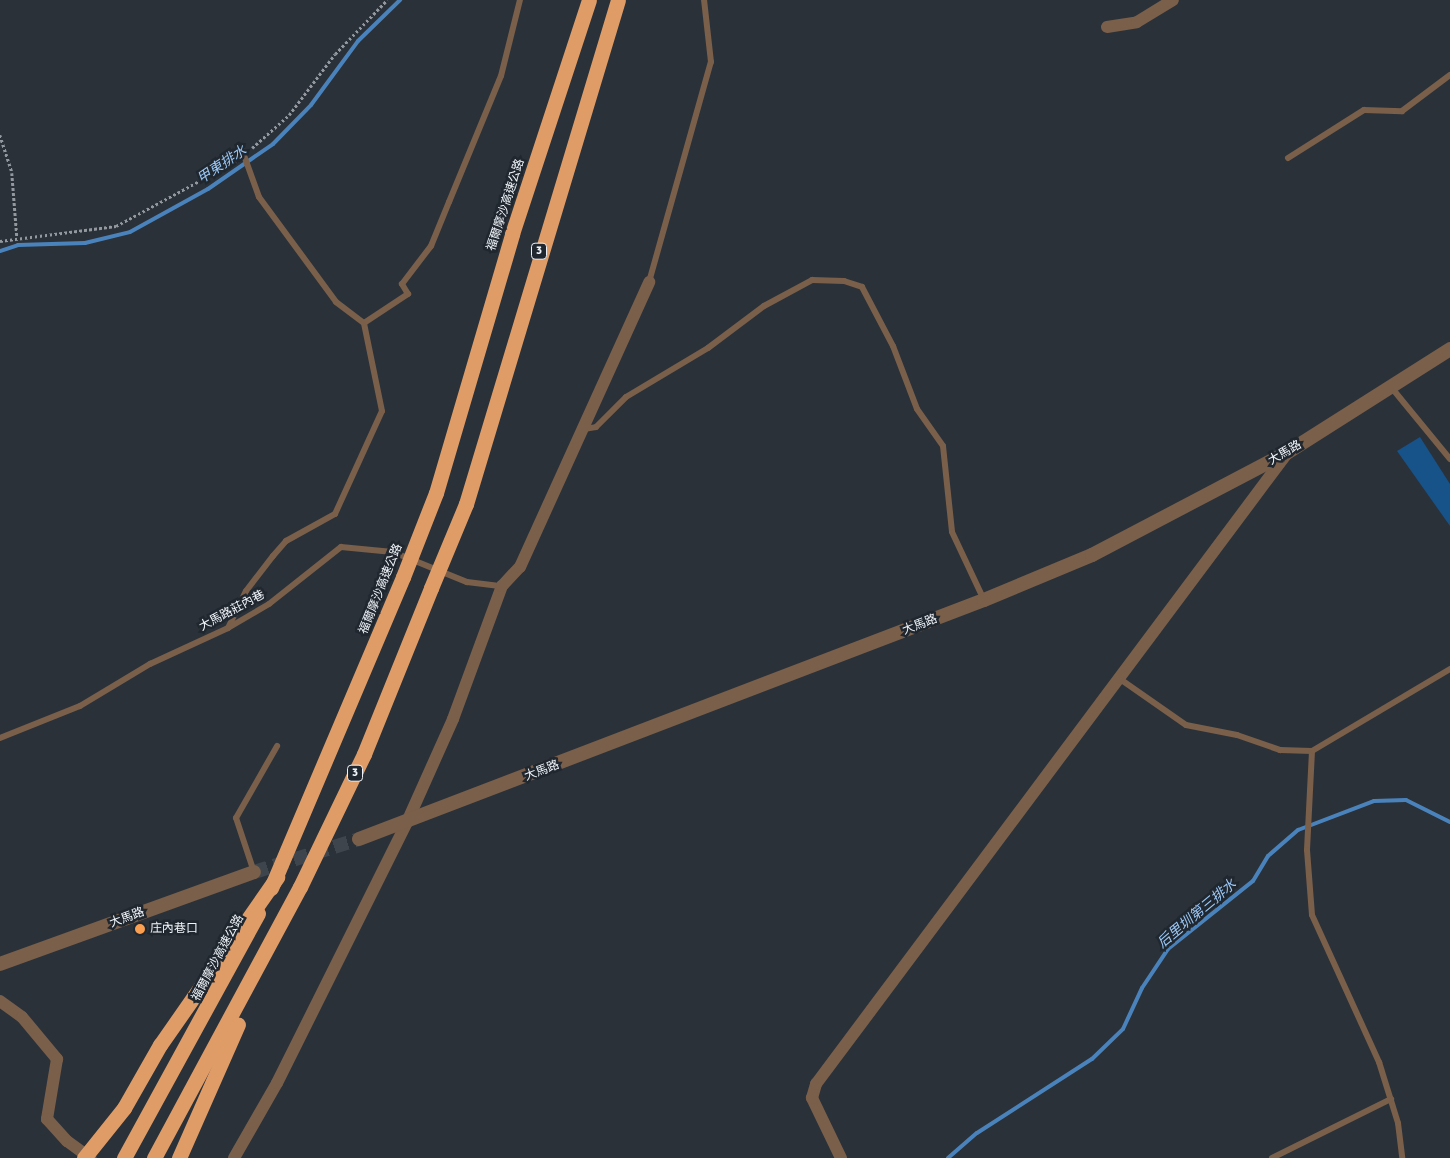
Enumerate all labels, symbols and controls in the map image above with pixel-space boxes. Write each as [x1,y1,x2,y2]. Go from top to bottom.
water label: 甲東排水 [194,142,250,188]
street label: 福爾摩沙高速公路 [484,157,528,253]
road number: 3 [530,242,548,260]
street label: 大馬路 [1266,438,1304,468]
street label: 福爾摩沙高速公路 [356,542,406,636]
street label: 大馬路莊內巷 [197,588,267,634]
street label: 大馬路 [901,612,939,638]
street label: 大馬路 [523,758,561,784]
road number: 3 [346,764,364,781]
water label: 后里圳第三排水 [1154,876,1240,952]
street label: 大馬路 [108,905,146,931]
street label: 福爾摩沙高速公路 [189,912,247,1004]
place label: 庄內巷口 [150,922,198,936]
marker: 庄內巷口 [134,923,146,935]

